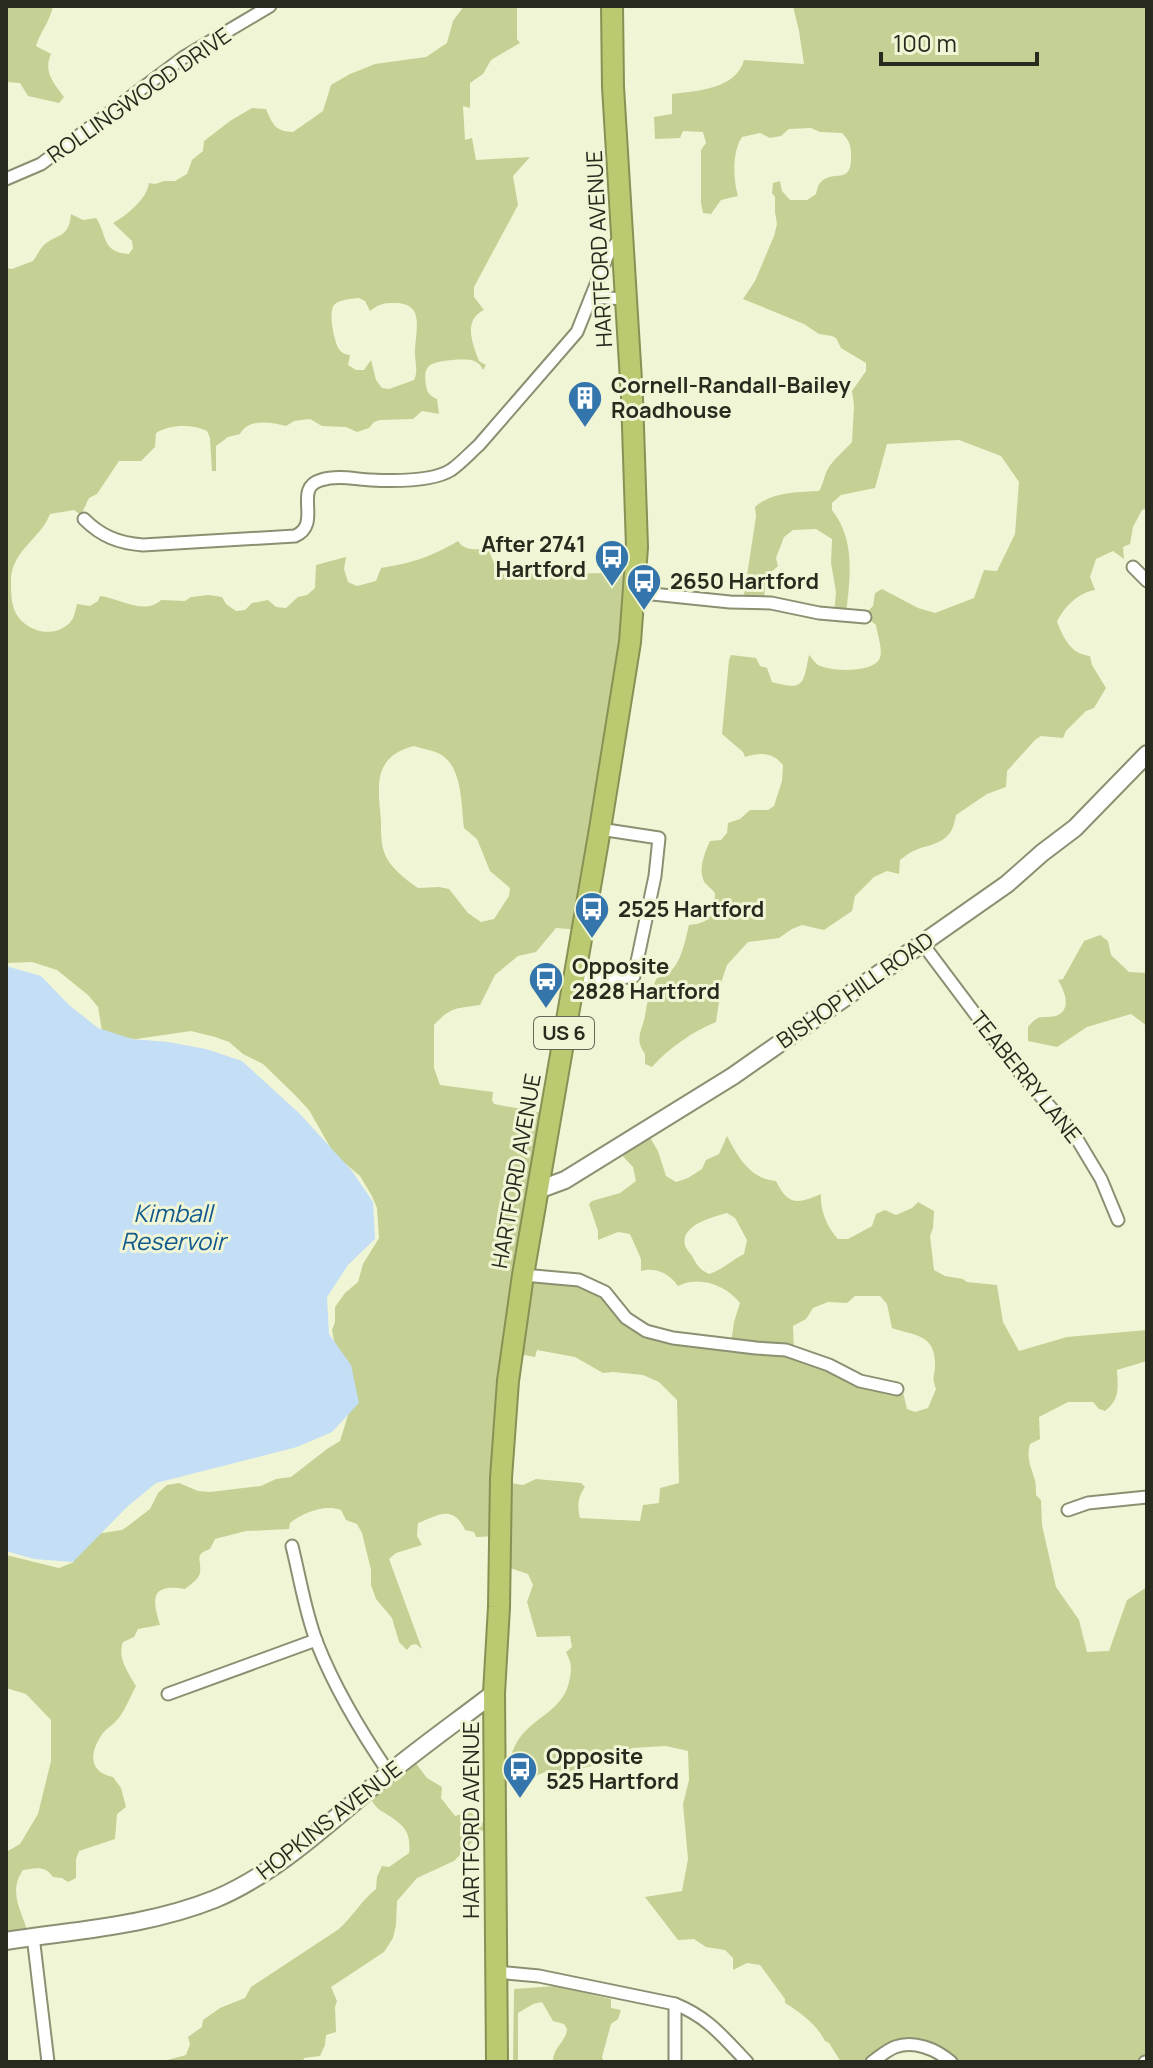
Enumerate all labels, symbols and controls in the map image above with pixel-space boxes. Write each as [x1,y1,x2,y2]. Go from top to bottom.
scale bar [881,16,1037,66]
street label: ROLLINGWOOD DRIVE [41,20,237,170]
text: 100 m [893,26,957,59]
street label: HARTFORD AVENUE [579,150,619,348]
place label: Cornell-Randall-Bailey Roadhouse [611,370,852,425]
building icon: Cornell-Randall-Bailey Roadhouse [566,379,604,429]
place label: After 2741 Hartford [481,529,586,584]
bus stop icon: After 2741 Hartford [593,538,631,588]
bus stop icon: 2650 Hartford [625,562,663,612]
place label: 2650 Hartford [670,566,819,596]
bus stop icon: 2525 Hartford [573,890,611,940]
place label: 2525 Hartford [618,894,764,924]
street label: BISHOP HILL ROAD [771,925,939,1055]
place label: Opposite 2828 Hartford [572,951,720,1006]
bus stop icon: Opposite 2828 Hartford [527,960,565,1010]
street label: TEABERRY LANE [963,1005,1089,1149]
road number: US 6 [534,1017,594,1049]
street label: HARTFORD AVENUE [484,1071,548,1271]
water label: Kimball Reservoir [121,1196,229,1257]
street label: HARTFORD AVENUE [456,1721,486,1919]
place label: Opposite 525 Hartford [546,1741,679,1796]
bus stop icon: Opposite 525 Hartford [501,1750,539,1800]
street label: HOPKINS AVENUE [250,1754,408,1886]

